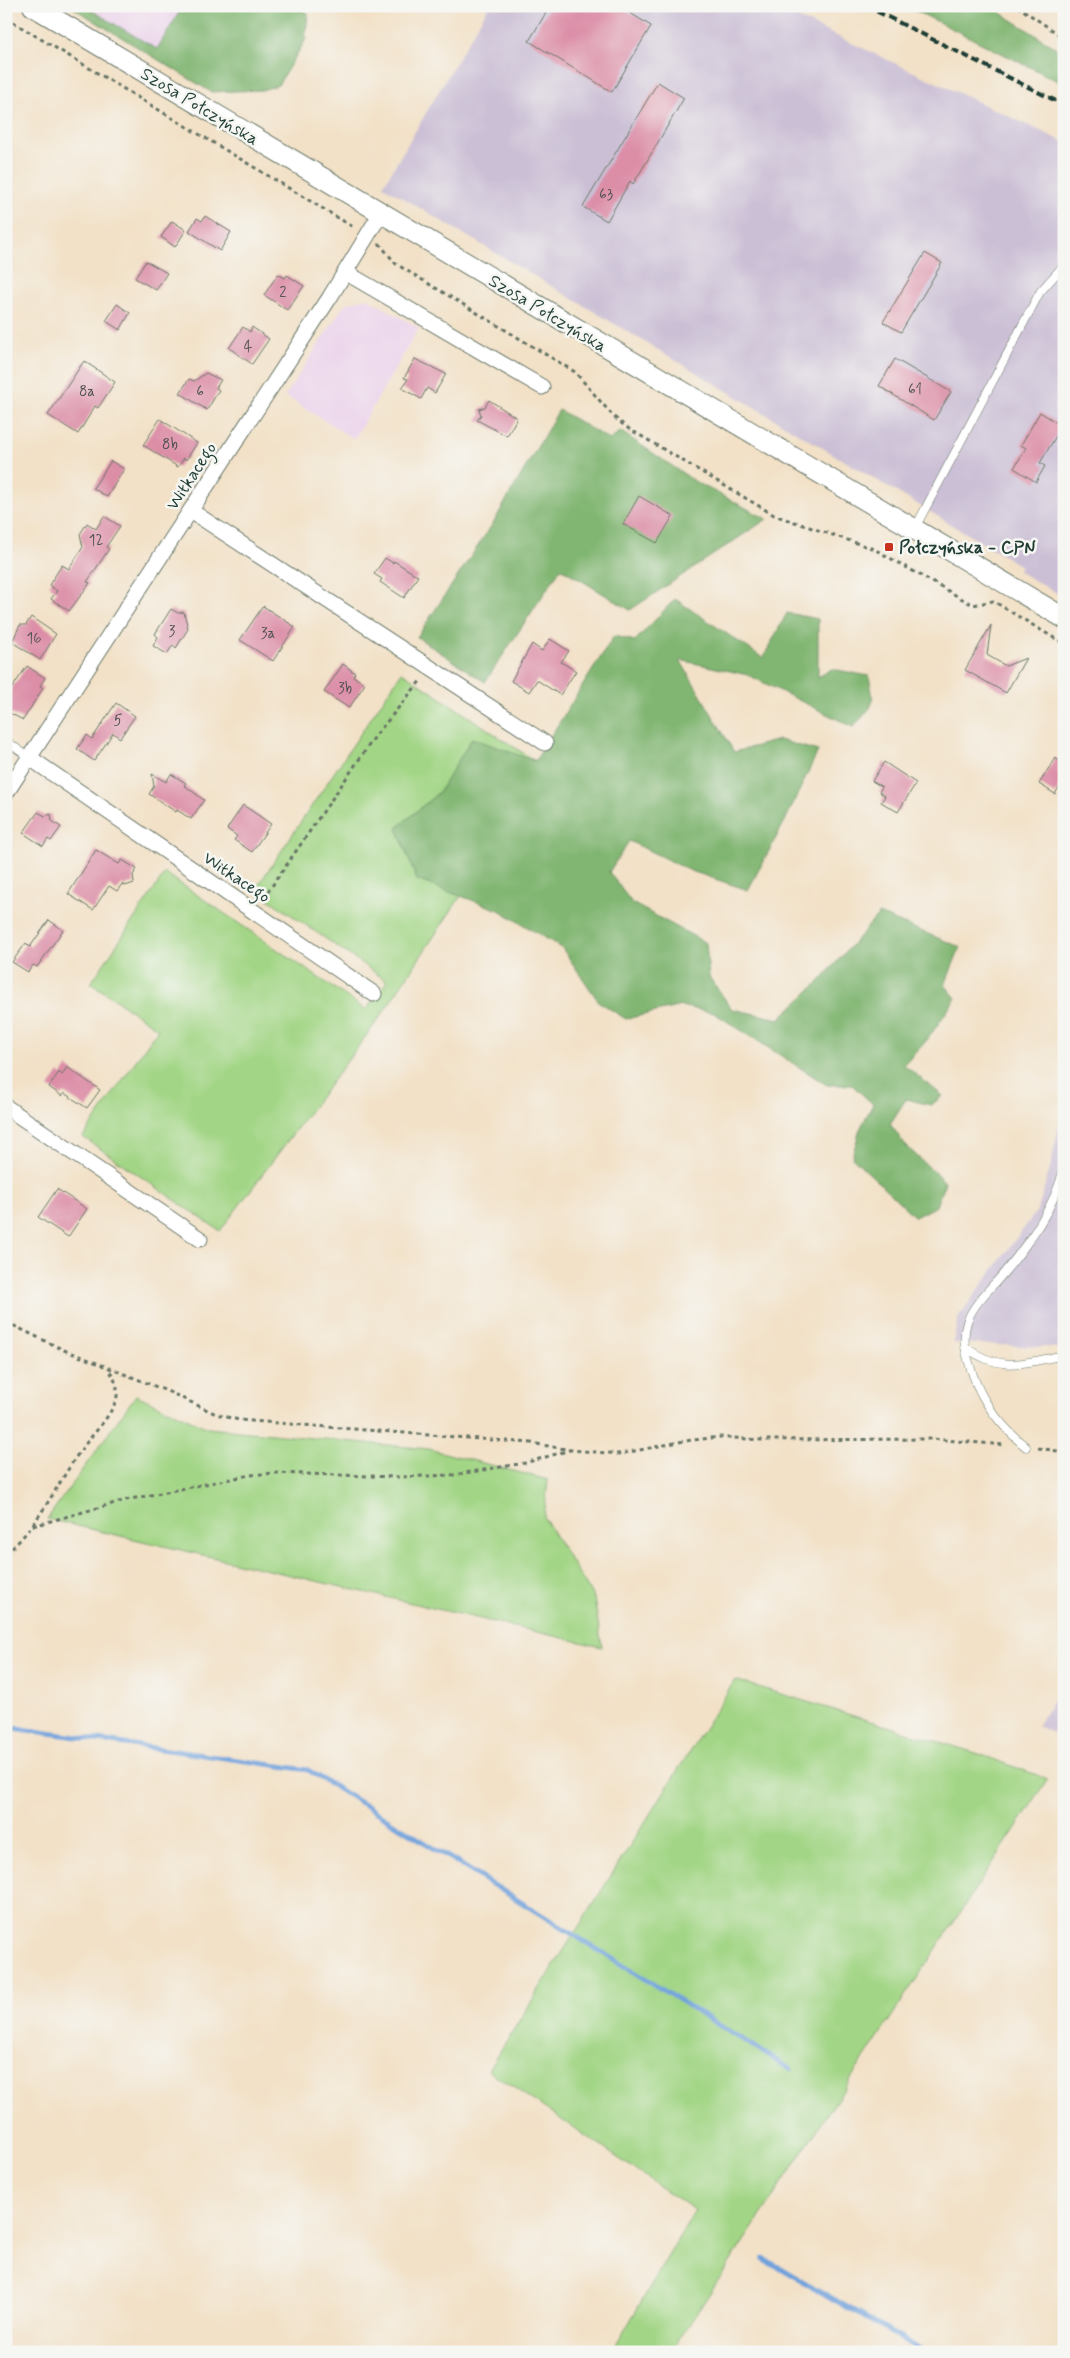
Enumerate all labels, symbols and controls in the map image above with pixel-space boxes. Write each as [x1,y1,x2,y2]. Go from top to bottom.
street label: Szosa Połczyńska [136,62,263,152]
house number: 63 [599,185,613,205]
street label: Szosa Połczyńska [484,269,611,359]
house number: 2 [279,283,287,303]
house number: 4 [244,337,253,357]
house number: 61 [908,380,922,400]
house number: 8a [79,382,95,402]
house number: 6 [196,382,204,402]
house number: 8b [162,435,178,455]
street label: Witkacego [161,438,224,516]
house number: 12 [89,531,103,551]
place label: Połczyńska - CPN [899,536,1036,560]
marker: Połczyńska - CPN [883,541,895,553]
house number: 3 [169,622,176,642]
house number: 3a [261,624,276,644]
house number: 16 [26,629,42,649]
house number: 3b [338,679,352,699]
house number: 5 [113,711,123,731]
street label: Witkacego [197,846,275,911]

